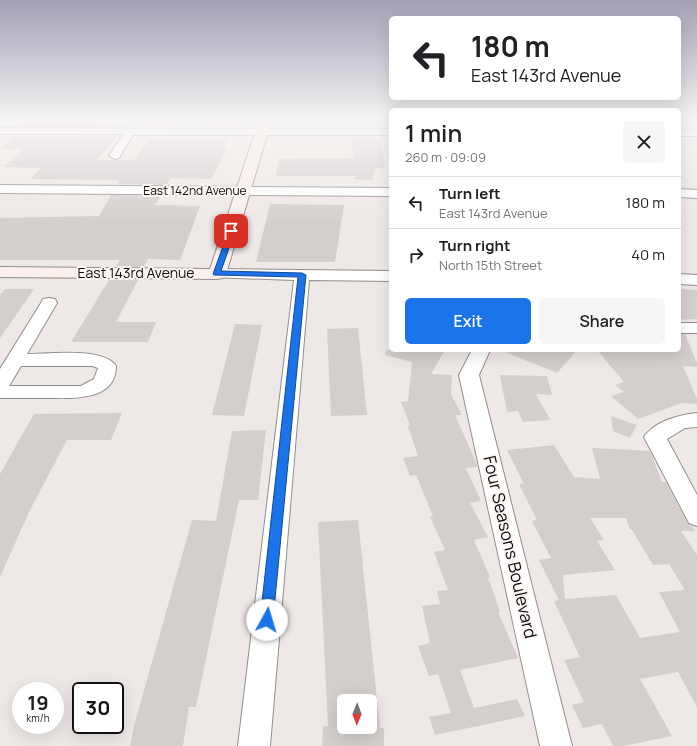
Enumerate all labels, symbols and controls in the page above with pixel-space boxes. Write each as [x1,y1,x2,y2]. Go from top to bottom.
text: 180 m [471,27,550,65]
icon: left [405,32,457,84]
text: East 143rd Avenue [471,63,621,87]
text: 1 min [405,116,462,149]
button: close [623,121,665,163]
text: 260 m · 09:09 [405,148,486,166]
street label: East 142nd Avenue [143,182,247,199]
text: Turn left [439,183,501,204]
icon: left [405,192,427,214]
text: 180 m [626,192,665,213]
text: East 143rd Avenue [439,204,548,222]
pin [214,214,248,248]
icon: arrive [220,220,242,242]
text: Turn right [439,235,510,256]
icon: right [405,244,427,266]
text: 40 m [631,244,665,265]
text: North 15th Street [439,256,542,274]
street label: East 143rd Avenue [78,263,194,282]
button: Exit [405,298,531,344]
button: Share [539,298,665,344]
street label: Four Seasons Boulevard [478,453,543,640]
position arrow [246,599,288,641]
speed limit sign: 30 [72,682,124,734]
text: 19 [27,689,49,716]
north arrow [337,694,377,734]
map controls [337,694,377,734]
text: km/h [26,711,50,725]

